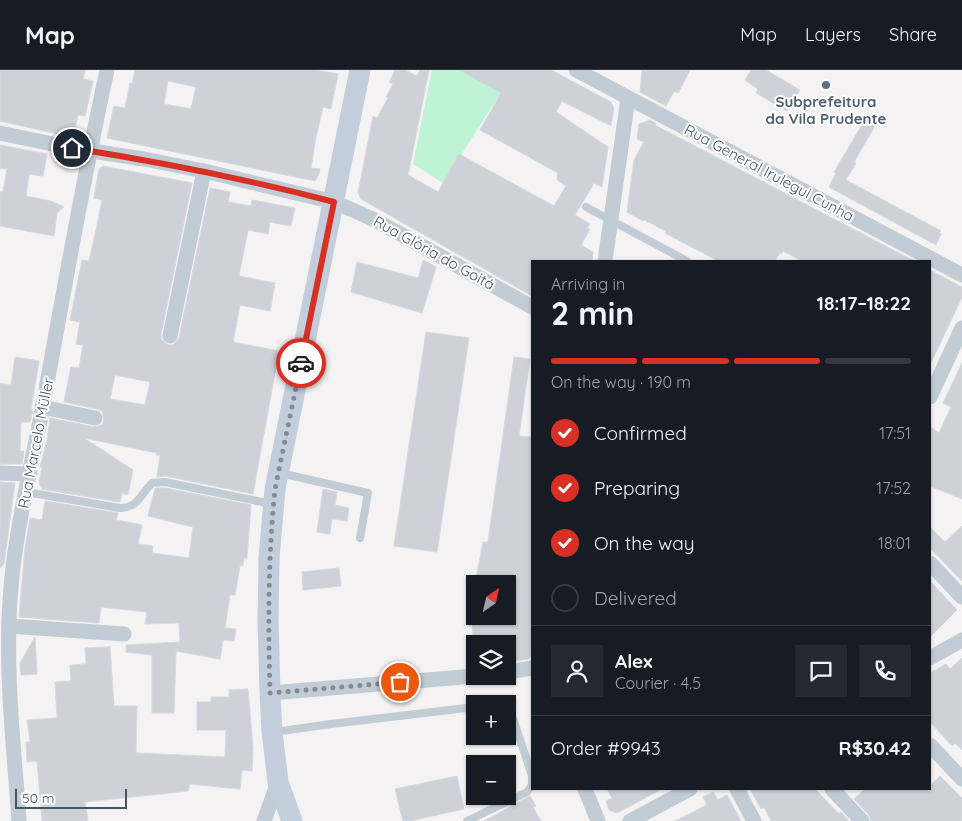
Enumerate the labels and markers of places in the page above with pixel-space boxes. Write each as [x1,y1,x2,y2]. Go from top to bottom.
marker: Subprefeitura da Vila Prudente [820,79,832,91]
place label: Subprefeitura da Vila Prudente [766,92,887,128]
pin [51,127,93,169]
pin [379,661,421,703]

